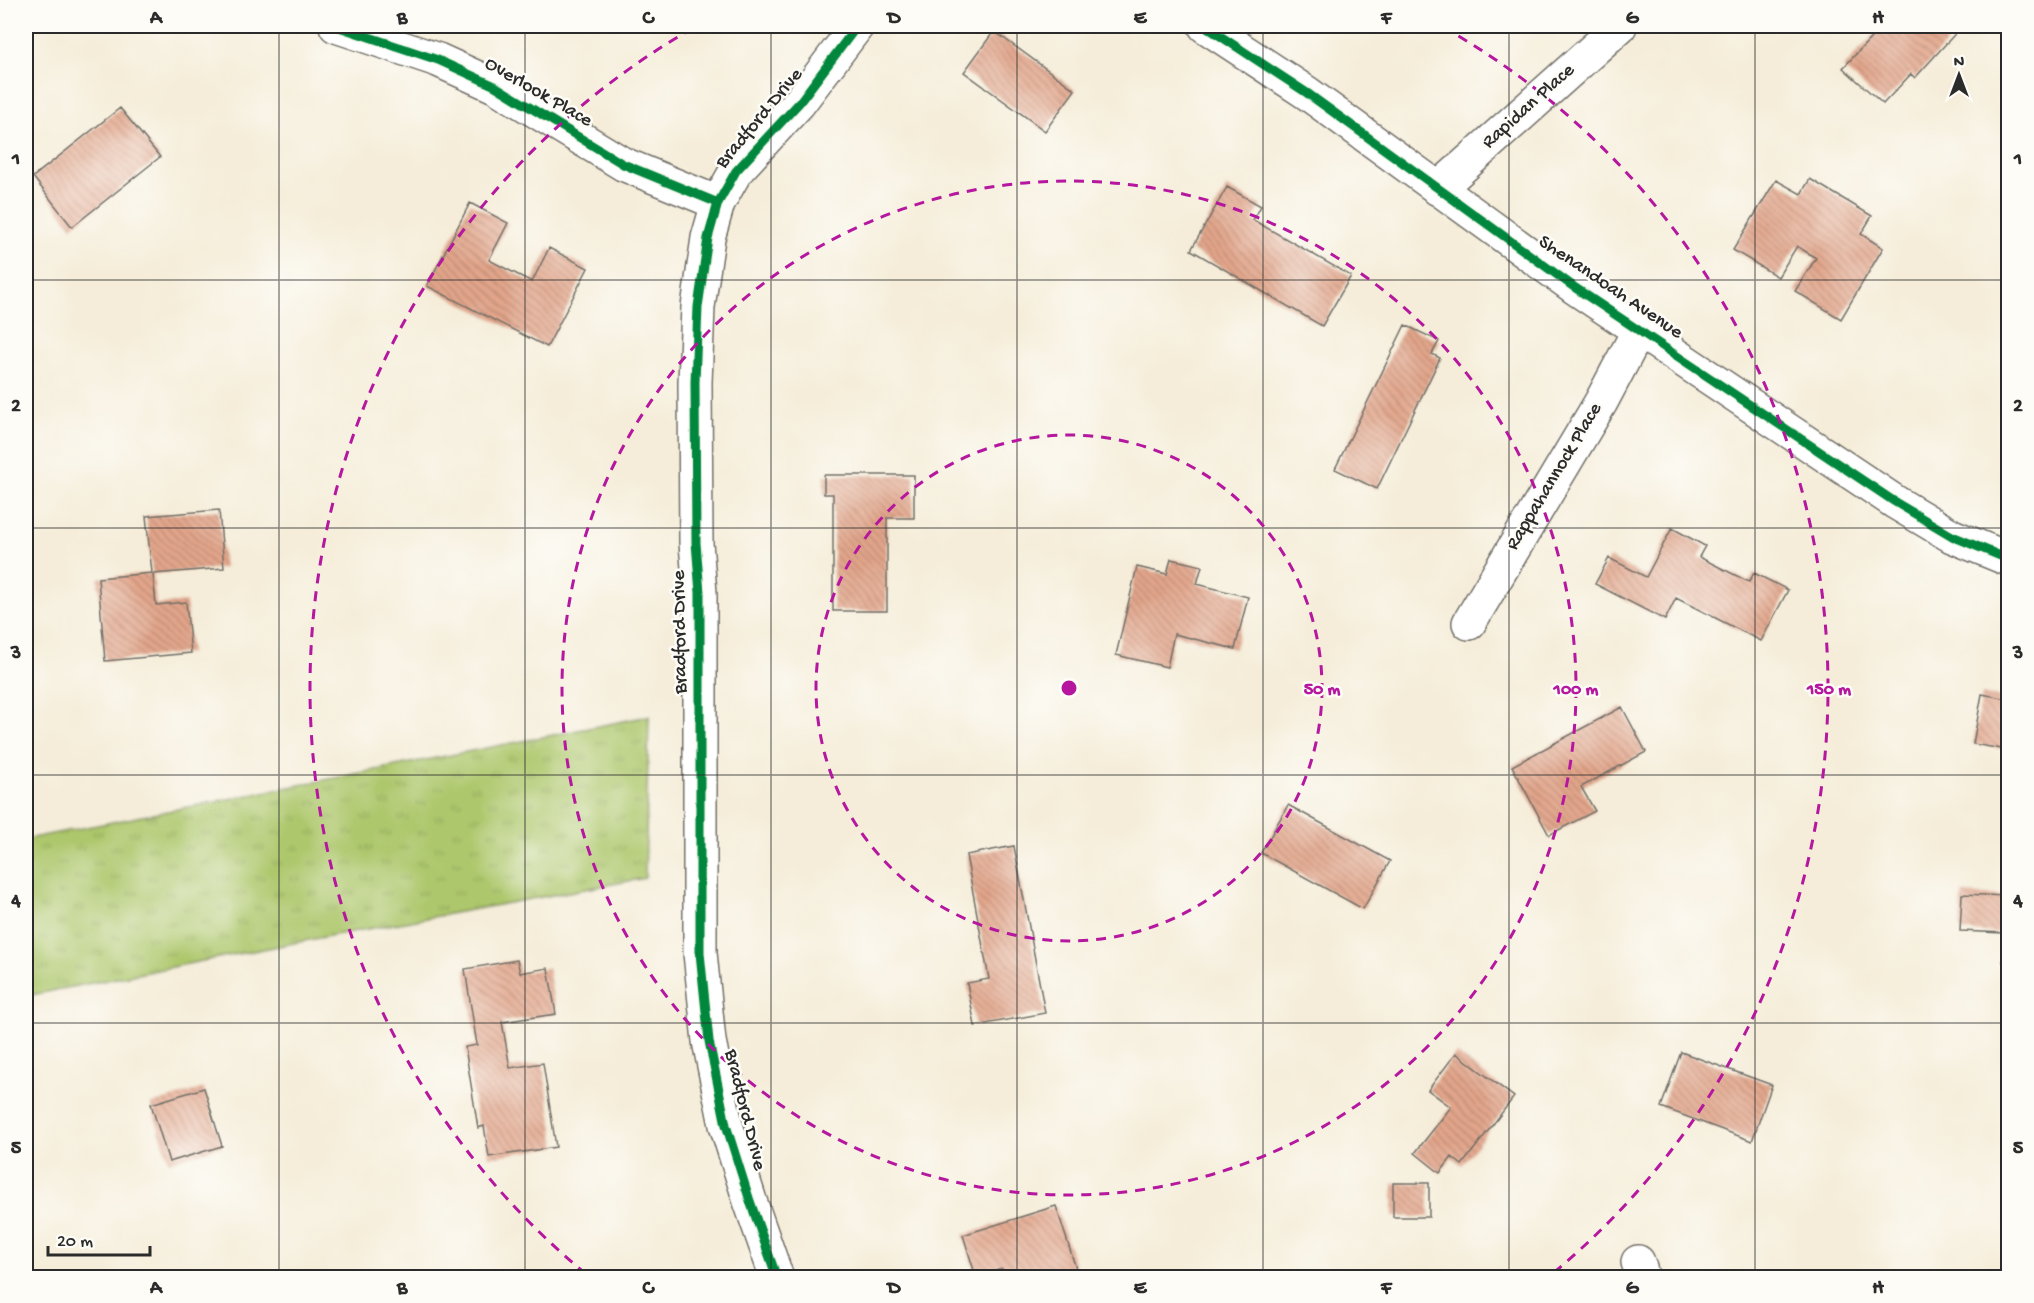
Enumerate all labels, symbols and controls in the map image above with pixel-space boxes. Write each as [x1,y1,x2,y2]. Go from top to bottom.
text: A [149,8,164,31]
text: B [396,8,408,31]
text: C [642,8,656,31]
text: D [885,8,901,31]
text: E [1134,8,1148,31]
text: F [1380,8,1393,31]
text: G [1626,8,1640,31]
text: H [1872,8,1884,31]
north arrow [1929,45,1989,105]
street label: Overlook Place [480,53,597,133]
text: N [1954,54,1965,73]
street label: Rapidan Place [1478,59,1580,155]
street label: Bradford Drive [711,64,809,175]
text: 1 [11,149,20,172]
text: 1 [2013,149,2022,172]
street label: Shenandoah Avenue [1533,231,1687,345]
text: 2 [11,396,21,419]
text: 2 [2013,396,2023,419]
street label: Rappahannock Place [1502,399,1608,555]
street label: Bradford Drive [668,569,694,695]
text: 3 [10,643,21,666]
text: 3 [2012,643,2023,666]
centre of rings [1059,678,1079,698]
text: 50 m [1304,680,1341,701]
text: 100 m [1553,680,1599,701]
text: 150 m [1806,680,1851,701]
text: 4 [10,891,21,914]
text: 4 [2012,891,2023,914]
street label: Bradford Drive [718,1046,770,1173]
text: 5 [11,1138,22,1161]
text: 5 [2013,1138,2024,1161]
scale bar [48,1219,150,1257]
text: 20 m [57,1232,93,1253]
text: A [149,1278,164,1301]
text: B [396,1278,408,1301]
text: C [642,1278,656,1301]
text: D [885,1278,901,1301]
text: E [1134,1278,1148,1301]
text: F [1380,1278,1393,1301]
text: G [1626,1278,1640,1301]
text: H [1872,1278,1884,1301]

